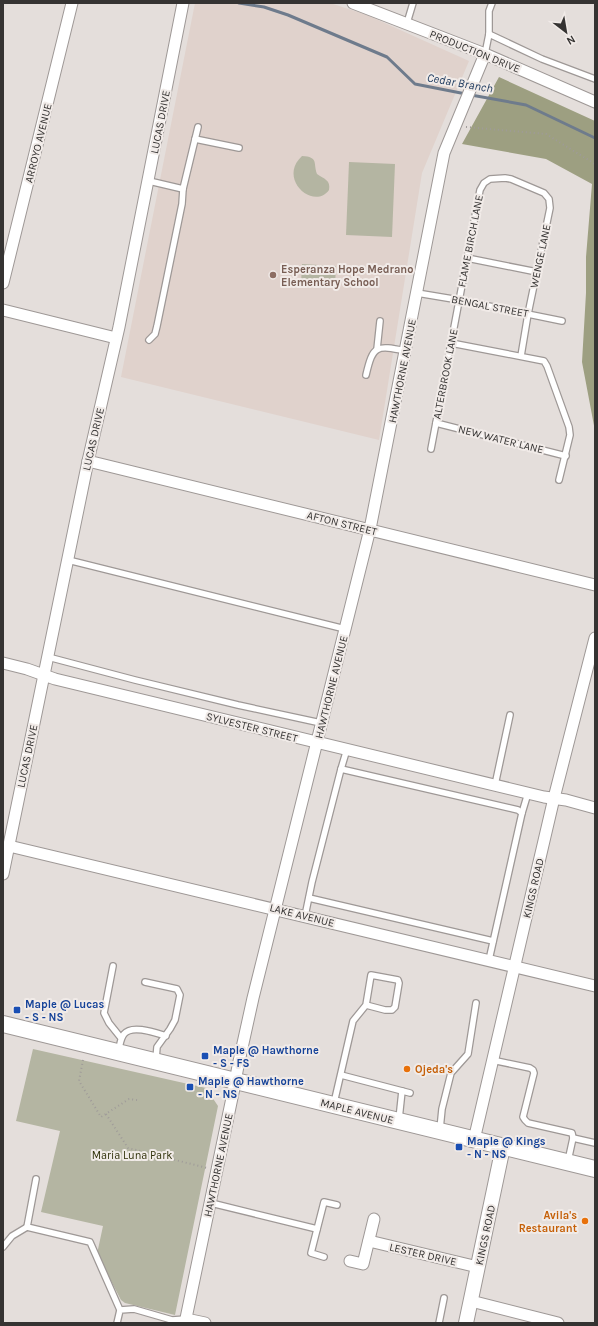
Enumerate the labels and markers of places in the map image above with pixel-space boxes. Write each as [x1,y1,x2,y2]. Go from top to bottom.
place label: Esperanza Hope Medrano Elementary School [281,263,413,289]
marker: Esperanza Hope Medrano Elementary School [268,270,278,280]
place label: Maple @ Lucas - S - NS [25,998,104,1024]
marker: Maple @ Lucas - S - NS [12,1005,22,1015]
place label: Maple @ Hawthorne - S - FS [213,1044,319,1070]
marker: Maple @ Hawthorne - S - FS [200,1051,210,1061]
place label: Ojeda's [415,1063,453,1076]
marker: Ojeda's [402,1064,412,1074]
place label: Maple @ Hawthorne - N - NS [198,1075,304,1101]
marker: Maple @ Hawthorne - N - NS [185,1082,195,1092]
place label: Maple @ Kings - N - NS [467,1135,546,1161]
marker: Maple @ Kings - N - NS [454,1142,464,1152]
place label: Avila's Restaurant [519,1209,578,1235]
marker: Avila's Restaurant [580,1216,590,1226]

